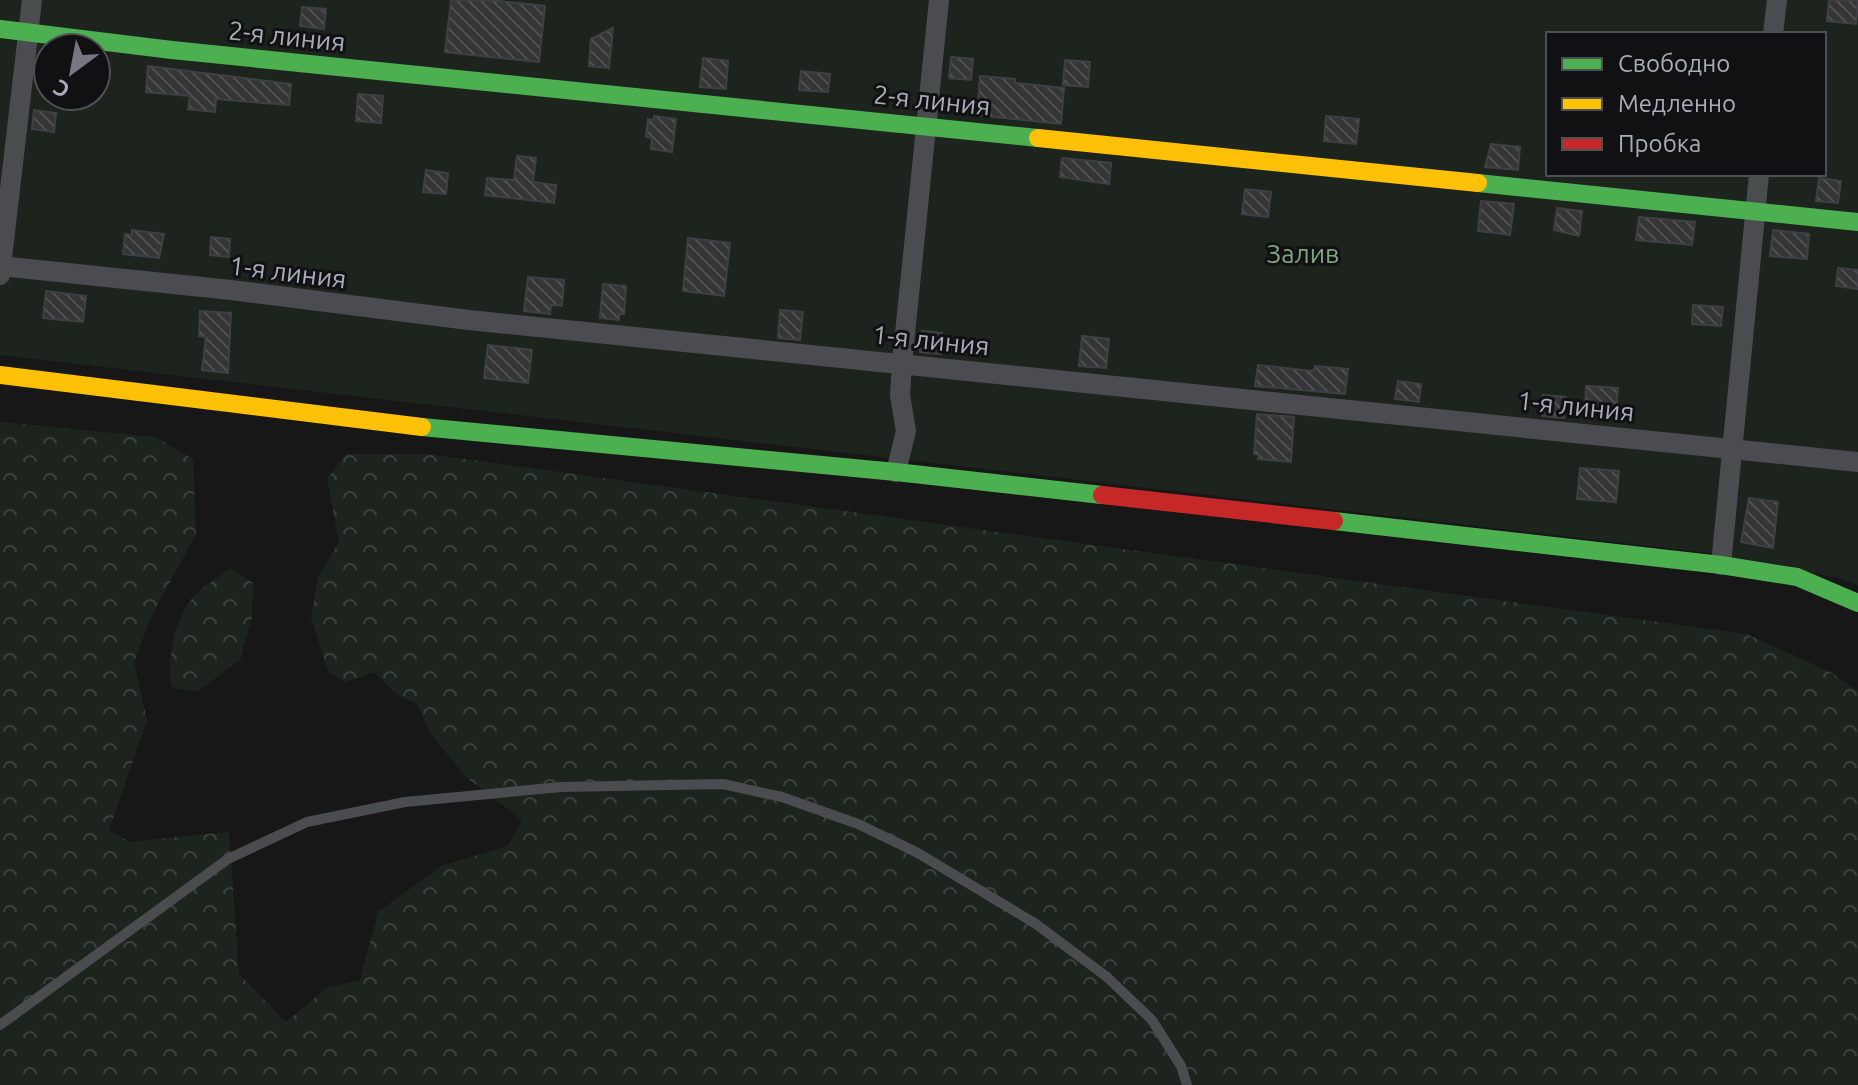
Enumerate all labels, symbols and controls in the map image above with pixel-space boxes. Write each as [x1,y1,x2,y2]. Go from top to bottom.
street label: 2-я линия [227,15,347,57]
north arrow [32,32,112,112]
legend [1546,32,1826,176]
text: Свободно [1618,50,1730,77]
text: С [49,75,74,104]
street label: 2-я линия [872,79,992,121]
text: Медленно [1618,90,1736,117]
text: Пробка [1618,130,1701,157]
park label: Залив [1267,239,1339,268]
street label: 1-я линия [228,250,348,294]
street label: 1-я линия [871,319,991,361]
street label: 1-я линия [1516,385,1636,427]

